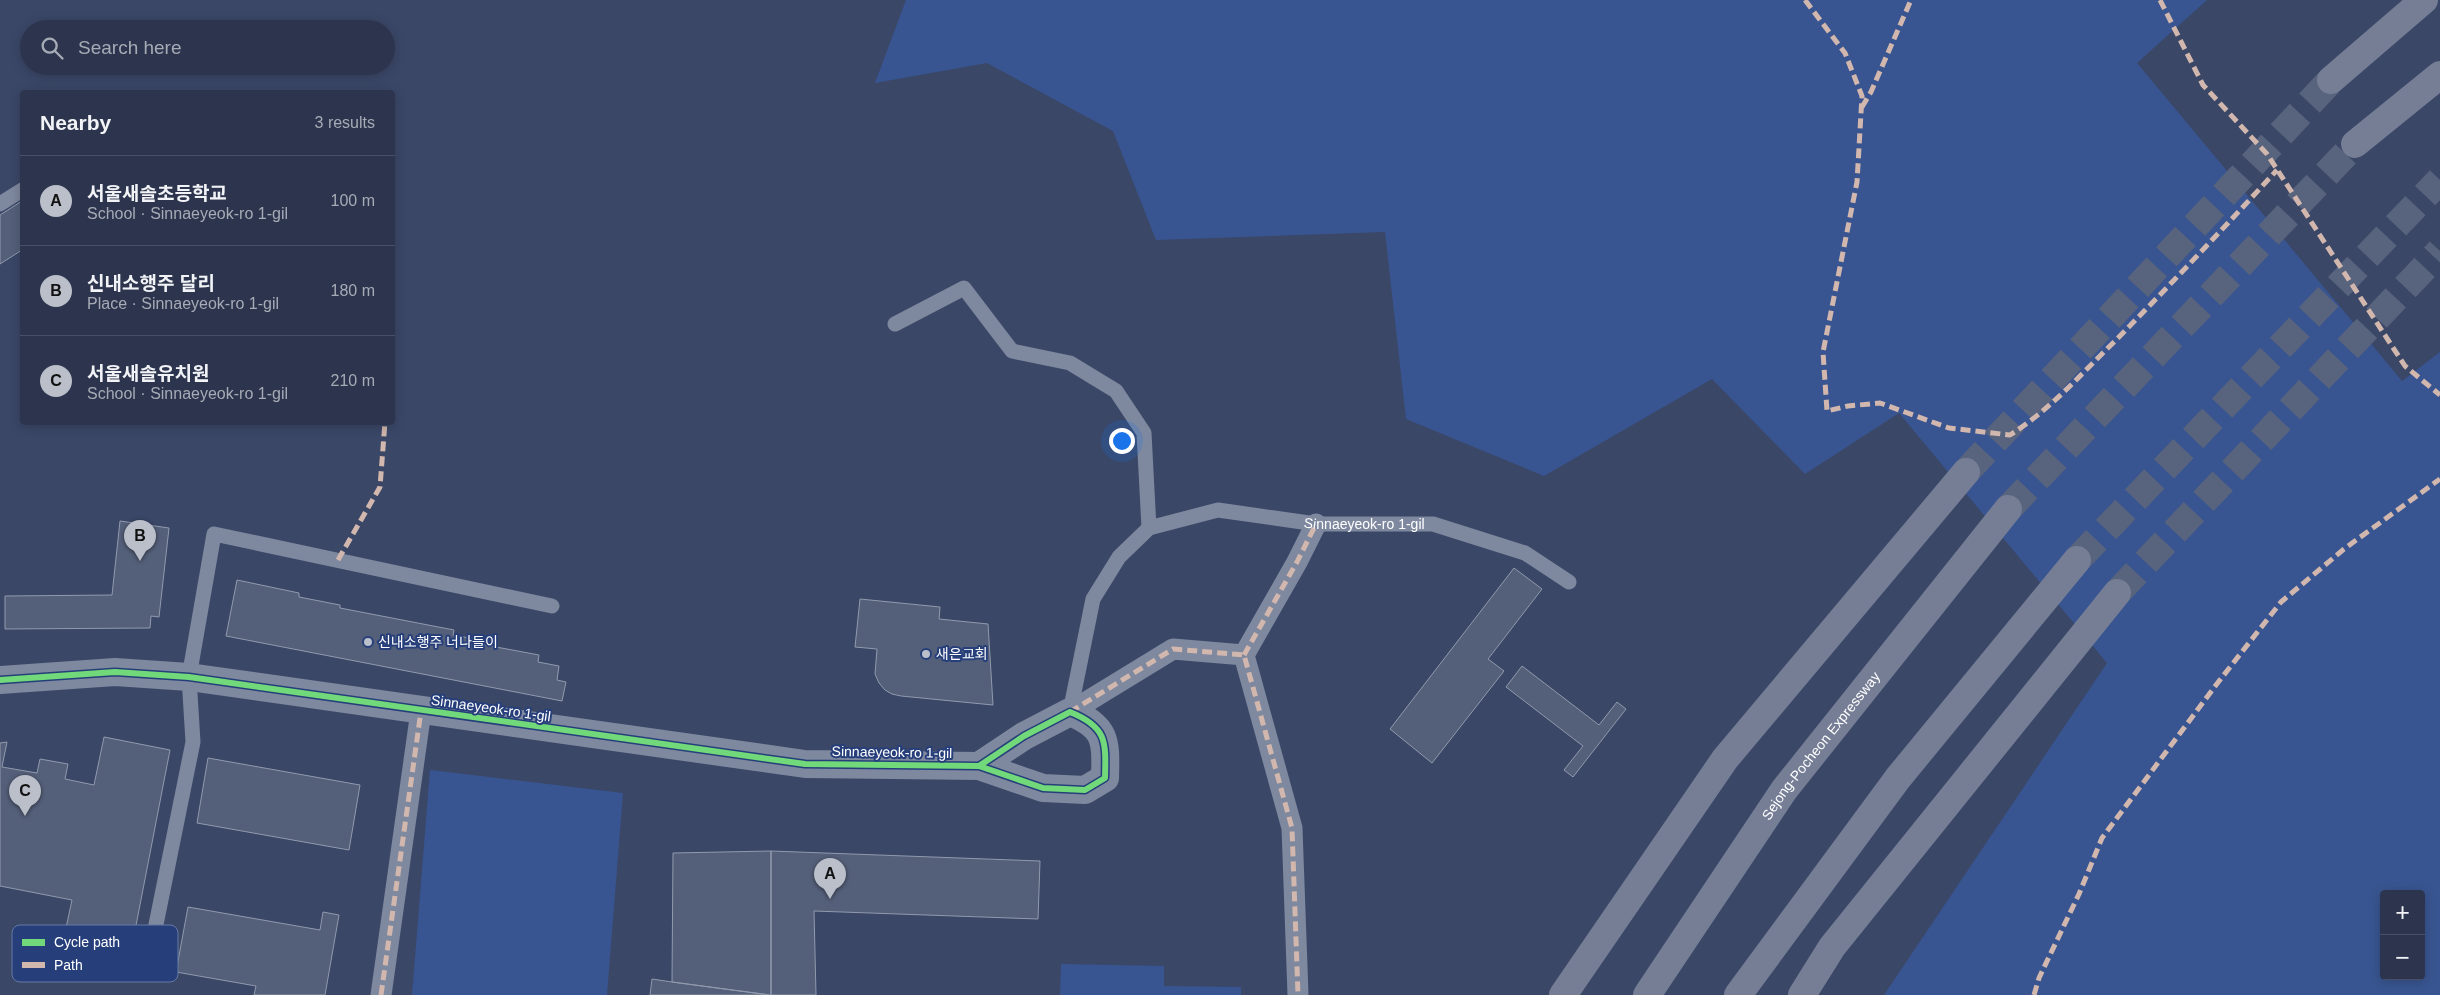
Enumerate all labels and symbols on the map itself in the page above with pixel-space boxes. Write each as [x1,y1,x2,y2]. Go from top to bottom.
your location [1109,428,1135,454]
street label: Sinnaeyeok-ro 1-gil [1303,514,1425,532]
pin: B [124,520,156,561]
place label: 신내소행주 너나들이 [378,634,498,650]
marker: 신내소행주 너나들이 [362,636,374,648]
place label: 새은교회 [936,646,988,662]
marker: 새은교회 [920,648,932,660]
street label: Sejong-Pocheon Expressway [1758,669,1883,823]
street label: Sinnaeyeok-ro 1-gil [430,692,552,724]
street label: Sinnaeyeok-ro 1-gil [832,743,952,761]
pin: C [9,775,41,816]
pin: A [814,858,846,899]
legend [12,925,178,982]
text: Cycle path [54,934,120,950]
text: Path [54,957,83,973]

